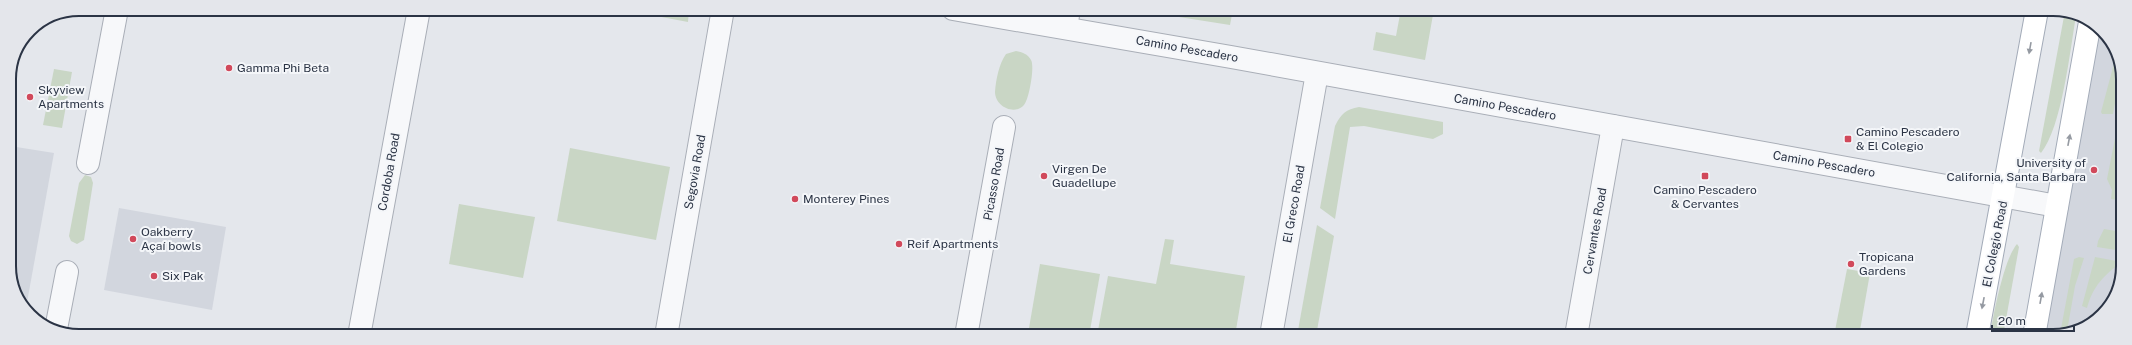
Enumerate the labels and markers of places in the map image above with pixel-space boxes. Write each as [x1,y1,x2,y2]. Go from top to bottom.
place label: Gamma Phi Beta [237,61,329,75]
marker: Gamma Phi Beta [224,63,234,73]
place label: Skyview Apartments [38,83,104,111]
marker: Skyview Apartments [25,92,35,102]
place label: Camino Pescadero & El Colegio [1856,125,1960,153]
marker: Camino Pescadero & El Colegio [1843,134,1853,144]
place label: University of California, Santa Barbara [1947,156,2086,184]
place label: Virgen De Guadellupe [1052,162,1116,190]
marker: University of California, Santa Barbara [2089,165,2099,175]
marker: Virgen De Guadellupe [1039,171,1049,181]
marker: Camino Pescadero & Cervantes [1700,171,1710,181]
place label: Camino Pescadero & Cervantes [1653,183,1757,211]
place label: Monterey Pines [803,192,889,206]
marker: Monterey Pines [790,194,800,204]
place label: Oakberry Açaí bowls [141,225,201,253]
marker: Oakberry Açaí bowls [128,234,138,244]
place label: Reif Apartments [907,237,998,251]
marker: Reif Apartments [894,239,904,249]
place label: Tropicana Gardens [1859,250,1914,278]
marker: Tropicana Gardens [1846,259,1856,269]
place label: Six Pak [162,269,204,283]
marker: Six Pak [149,271,159,281]

